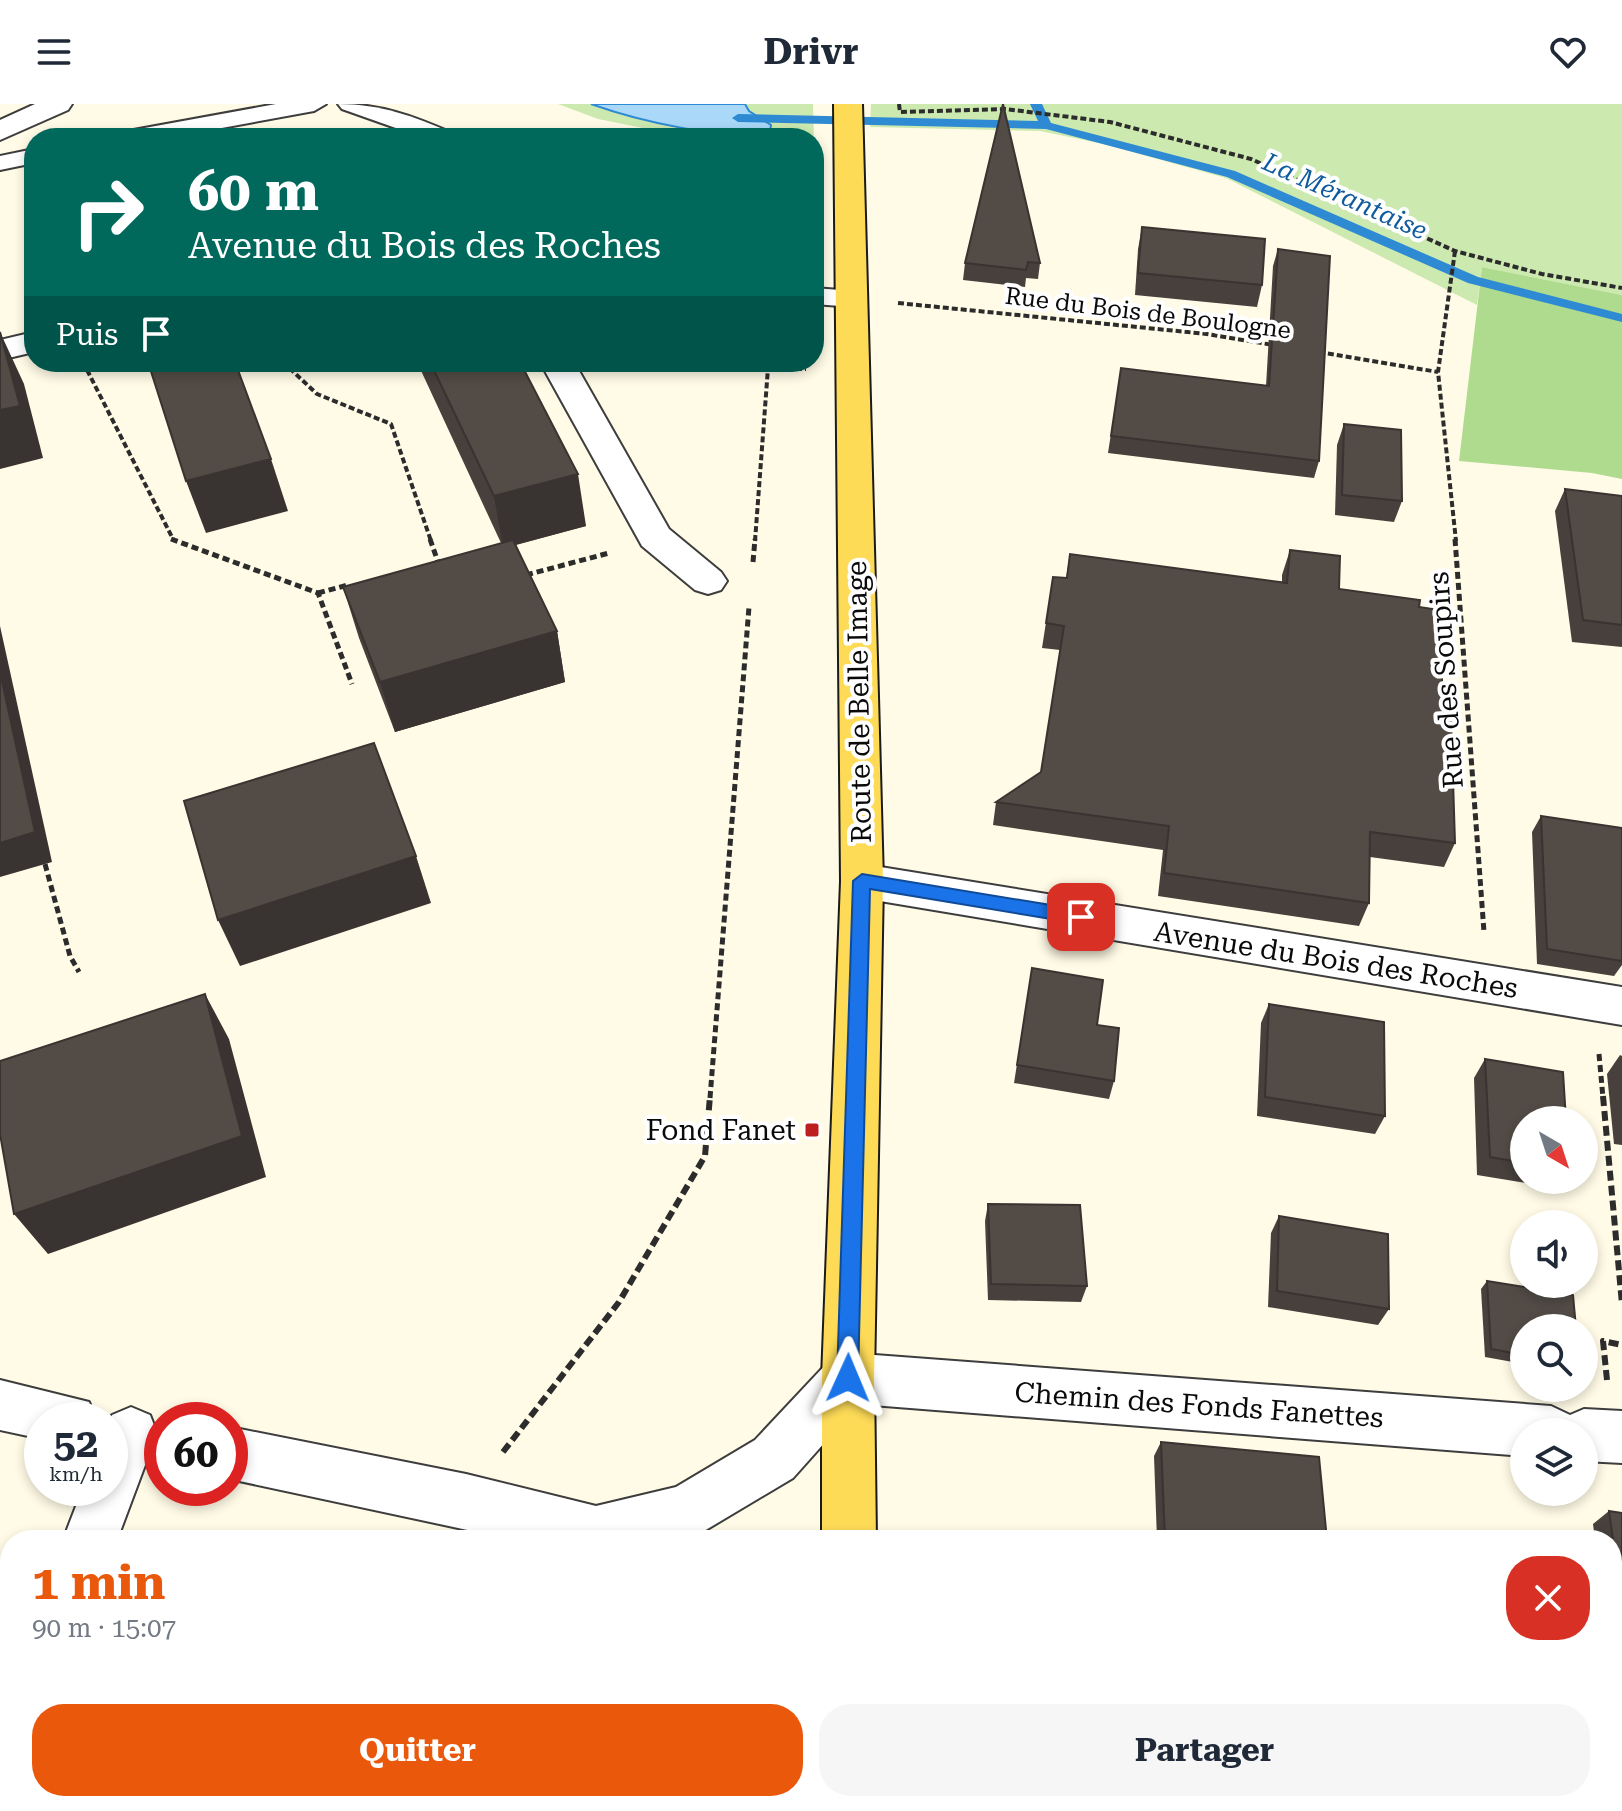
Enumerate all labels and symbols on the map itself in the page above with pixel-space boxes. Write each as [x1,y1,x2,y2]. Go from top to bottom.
water label: La Mérantaise [1257,146,1432,246]
street label: Rue du Bois de Boulogne [1003,282,1293,344]
street label: Route de Belle Image [840,561,878,843]
street label: Rue des Soupirs [1422,571,1470,789]
pin [1047,883,1115,951]
street label: Avenue du Bois des Roches [1152,915,1520,1005]
north arrow [1510,1106,1598,1194]
place label: Fond Fanet [646,1114,796,1147]
marker: Fond Fanet [803,1121,821,1139]
position arrow [806,1336,890,1420]
street label: Chemin des Fonds Fanettes [1014,1376,1384,1434]
speed limit sign: 60 [144,1402,248,1506]

